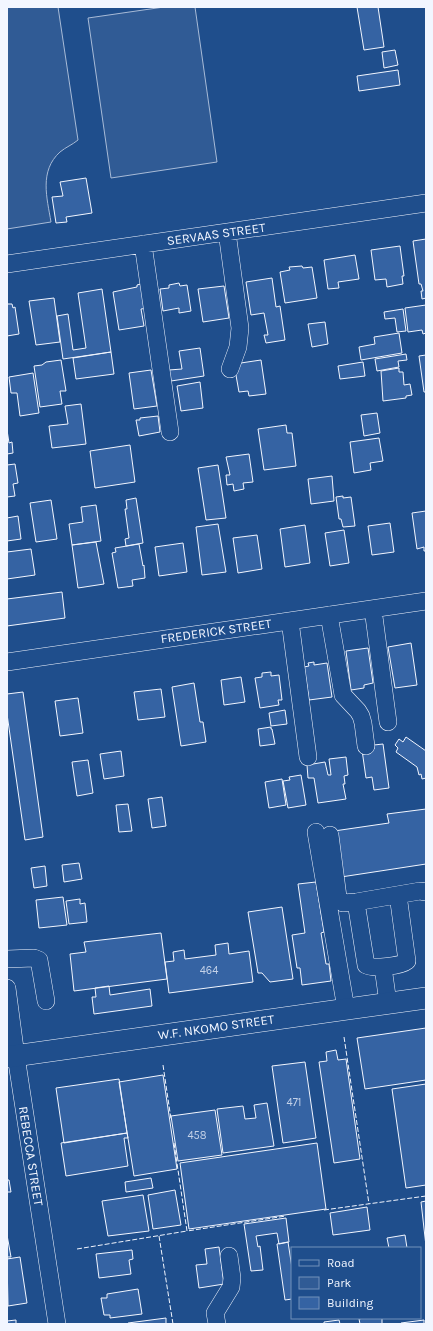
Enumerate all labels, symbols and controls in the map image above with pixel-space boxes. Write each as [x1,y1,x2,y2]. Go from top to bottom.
street label: SERVAAS STREET [166,220,267,248]
street label: FREDERICK STREET [160,616,273,646]
house number: 464 [200,964,218,977]
street label: W.F. NKOMO STREET [157,1011,276,1043]
house number: 471 [287,1096,301,1109]
street label: REBECCA STREET [16,1105,46,1207]
house number: 458 [187,1129,207,1142]
legend [291,1247,421,1319]
text: Road [327,1256,355,1270]
text: Park [327,1276,352,1290]
text: Building [327,1296,374,1310]

